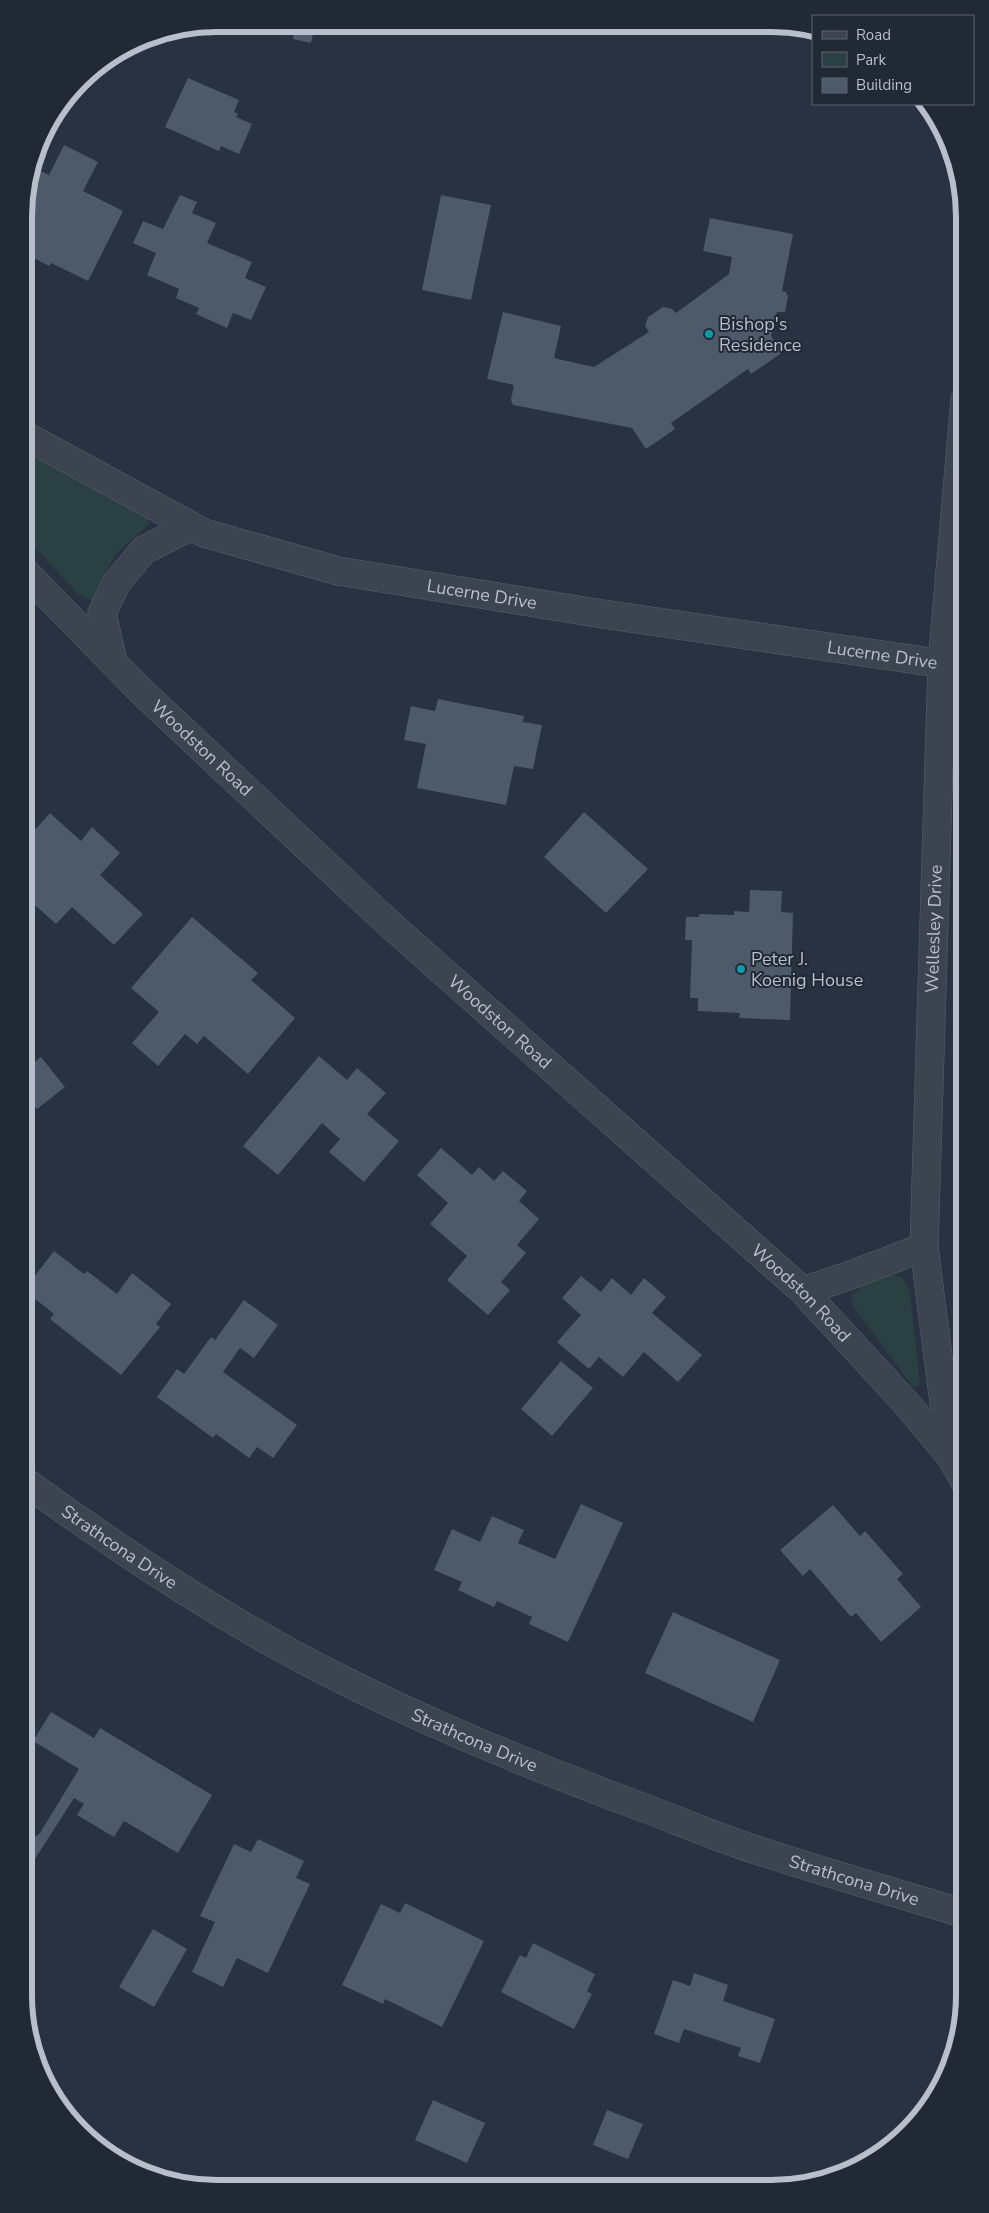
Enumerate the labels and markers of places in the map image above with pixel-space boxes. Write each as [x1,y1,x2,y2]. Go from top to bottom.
place label: Bishop's Residence [719,312,801,357]
marker: Bishop's Residence [703,328,715,340]
place label: Peter J. Koenig House [751,947,863,992]
marker: Peter J. Koenig House [735,963,747,975]

